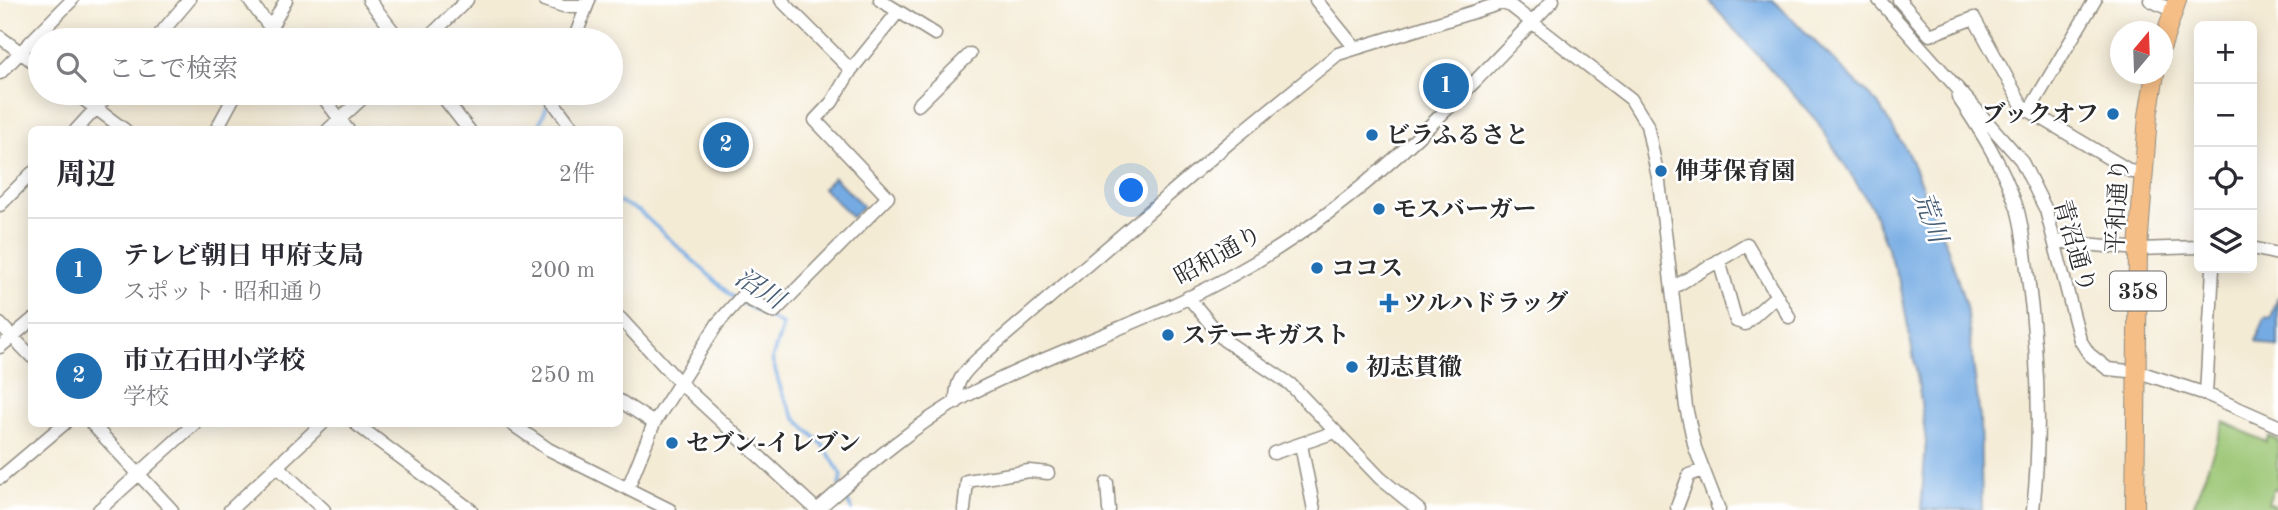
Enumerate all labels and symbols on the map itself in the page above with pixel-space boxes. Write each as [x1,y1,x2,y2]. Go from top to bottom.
north arrow [2110,21,2173,84]
pin: 1 [1423,60,1469,112]
place label: ブックオフ [1981,101,2099,128]
marker: ブックオフ [2105,106,2121,122]
pin: 2 [703,119,749,171]
place label: ビラふるさと [1386,123,1529,149]
marker: ビラふるさと [1364,127,1380,143]
street label: 平和通り [2102,157,2133,255]
place label: 伸芽保育園 [1675,158,1795,185]
marker: 伸芽保育園 [1653,163,1669,179]
your location [1114,173,1148,207]
water label: 荒川 [1908,188,1953,249]
street label: 青沼通り [2048,196,2101,296]
place label: モスバーガー [1393,197,1537,223]
marker: モスバーガー [1371,201,1387,217]
street label: 昭和通り [1170,220,1267,291]
place label: ココス [1331,258,1403,282]
marker: ココス [1309,260,1325,276]
water label: 沼川 [730,263,791,316]
road number: 358 [2110,272,2166,310]
place label: ツルハドラッグ [1403,290,1568,317]
marker: ツルハドラッグ [1381,295,1397,311]
place label: ステーキガスト [1182,323,1350,349]
marker: ステーキガスト [1160,327,1176,343]
place label: 初志貫徹 [1366,354,1462,381]
marker: 初志貫徹 [1344,359,1360,375]
place label: セブン-イレブン [686,430,861,457]
marker: セブン-イレブン [664,435,680,451]

